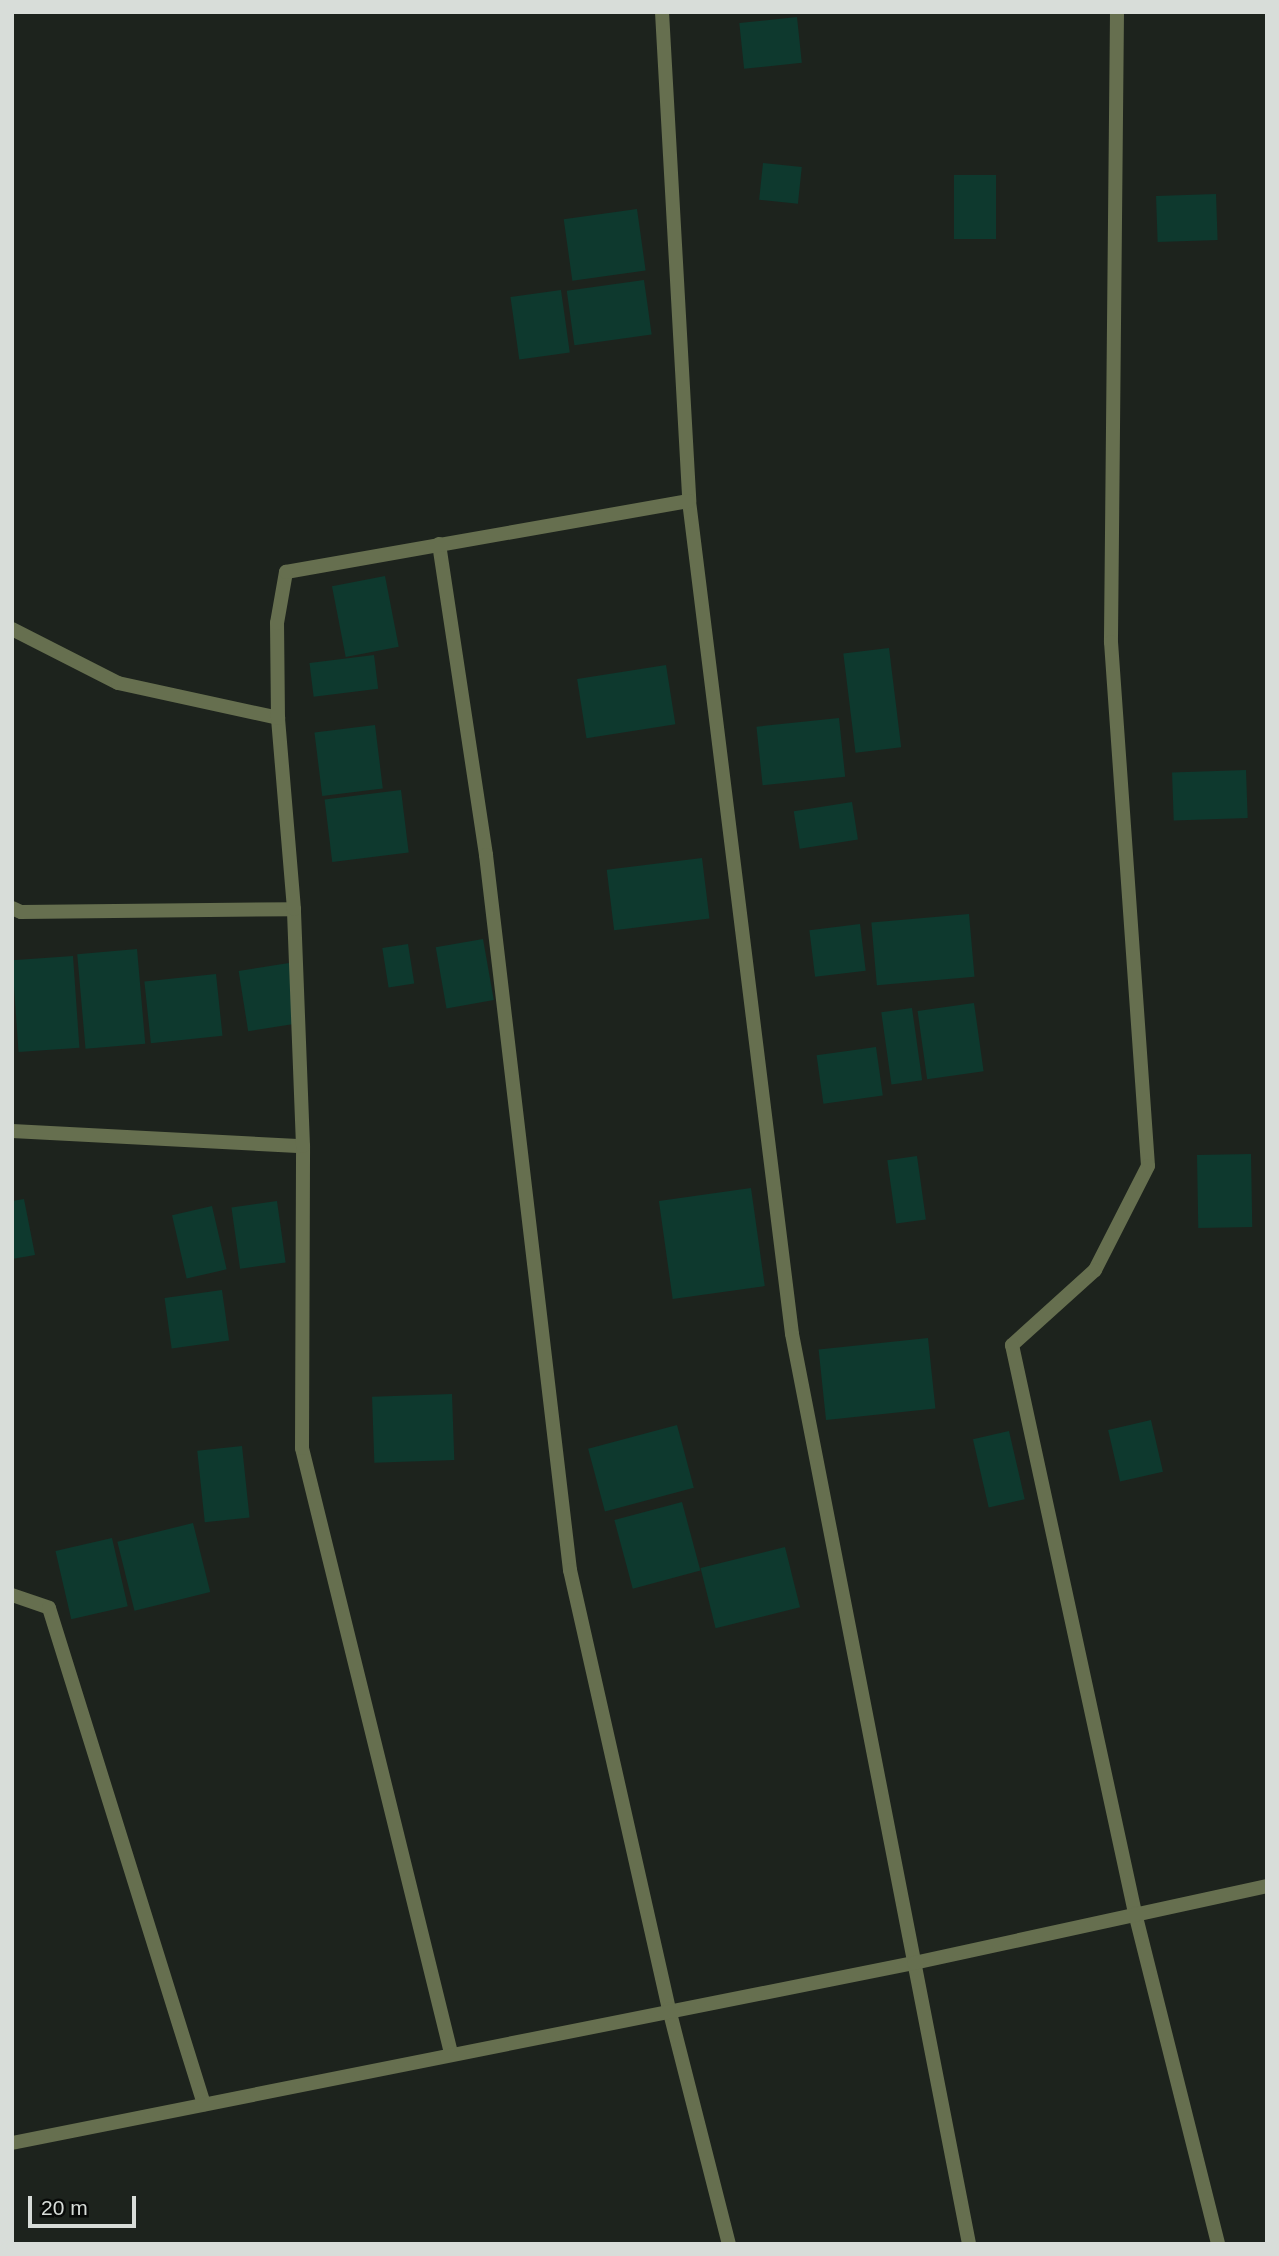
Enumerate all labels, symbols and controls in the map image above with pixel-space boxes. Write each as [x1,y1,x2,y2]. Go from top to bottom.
scale bar [32,2182,140,2226]
text: 20 m [41,2196,88,2219]

